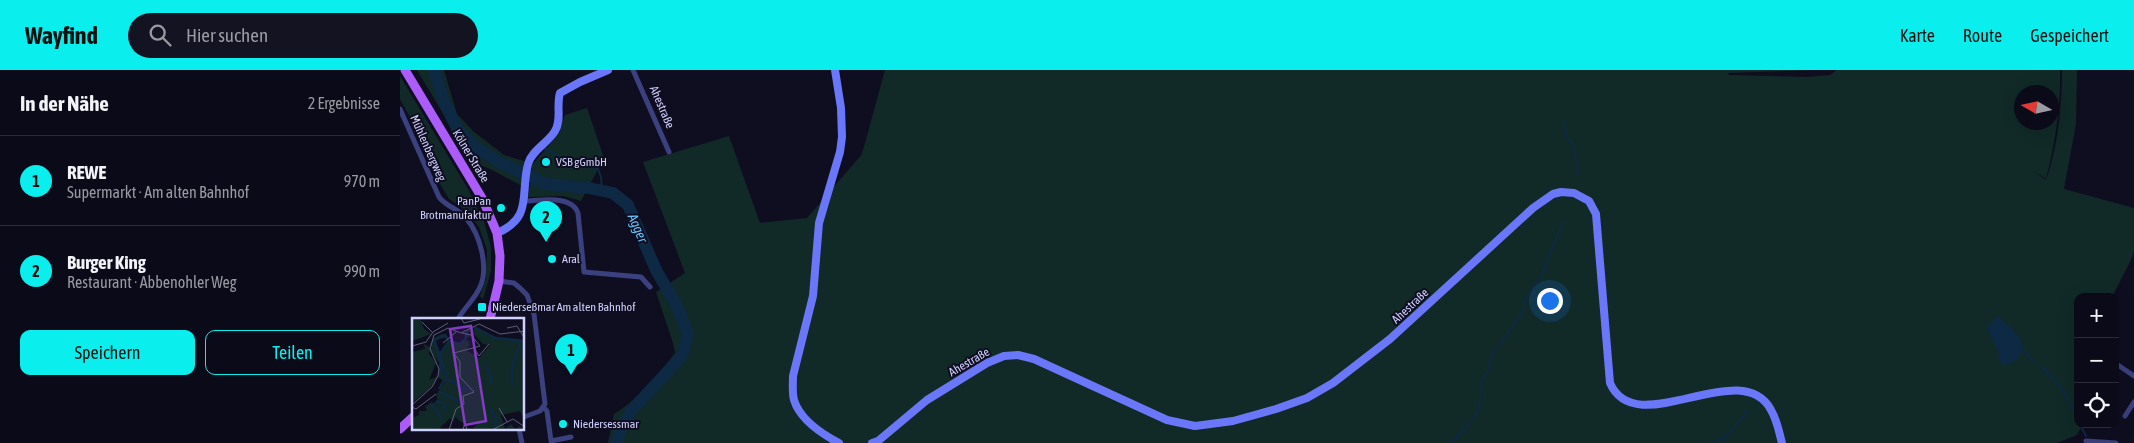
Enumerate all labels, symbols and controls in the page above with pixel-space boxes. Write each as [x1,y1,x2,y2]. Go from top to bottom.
search box [128,13,478,58]
icon: search [146,21,174,49]
text: Wayfind [25,22,98,49]
text: Hier suchen [186,24,268,46]
text: Karte [1900,25,1935,46]
text: Route [1963,25,2002,46]
text: Gespeichert [2030,25,2109,46]
street label: Ahestraße [647,84,677,130]
north arrow [2014,85,2059,130]
text: In der Nähe [20,91,109,115]
text: 2 Ergebnisse [308,94,380,112]
street label: Mühlenbergweg [407,113,449,184]
street label: Kölner Straße [450,127,492,185]
place label: VSB gGmbH [556,155,607,169]
marker: VSB gGmbH [540,156,552,168]
text: REWE [67,161,106,183]
text: 1 [32,172,40,190]
text: 970 m [344,172,380,190]
text: Supermarkt · Am alten Bahnhof [67,183,249,201]
place label: PanPan Brotmanufaktur [420,194,491,222]
pin: 2 [530,201,562,242]
marker: PanPan Brotmanufaktur [495,202,507,214]
water label: Agger [624,210,652,246]
text: Burger King [67,251,146,273]
place label: Aral [562,252,581,266]
marker: Aral [546,253,558,265]
text: 2 [32,262,40,280]
text: 990 m [344,262,380,280]
text: Restaurant · Abbenohler Weg [67,273,237,291]
street label: Ahestraße [1389,286,1431,326]
your location [1537,288,1563,314]
map controls [2074,293,2119,428]
button: + [2074,293,2119,338]
place label: Niederseßmar Am alten Bahnhof [492,300,636,314]
marker: Niederseßmar Am alten Bahnhof [476,301,488,313]
inset map [412,318,525,430]
button: Speichern [20,330,195,375]
button: Teilen [205,330,380,375]
pin: 1 [555,334,587,375]
button: − [2074,338,2119,383]
street label: Ahestraße [946,345,992,379]
button: locate [2074,383,2119,428]
place label: Niedersessmar [573,417,639,431]
marker: Niedersessmar [557,418,569,430]

